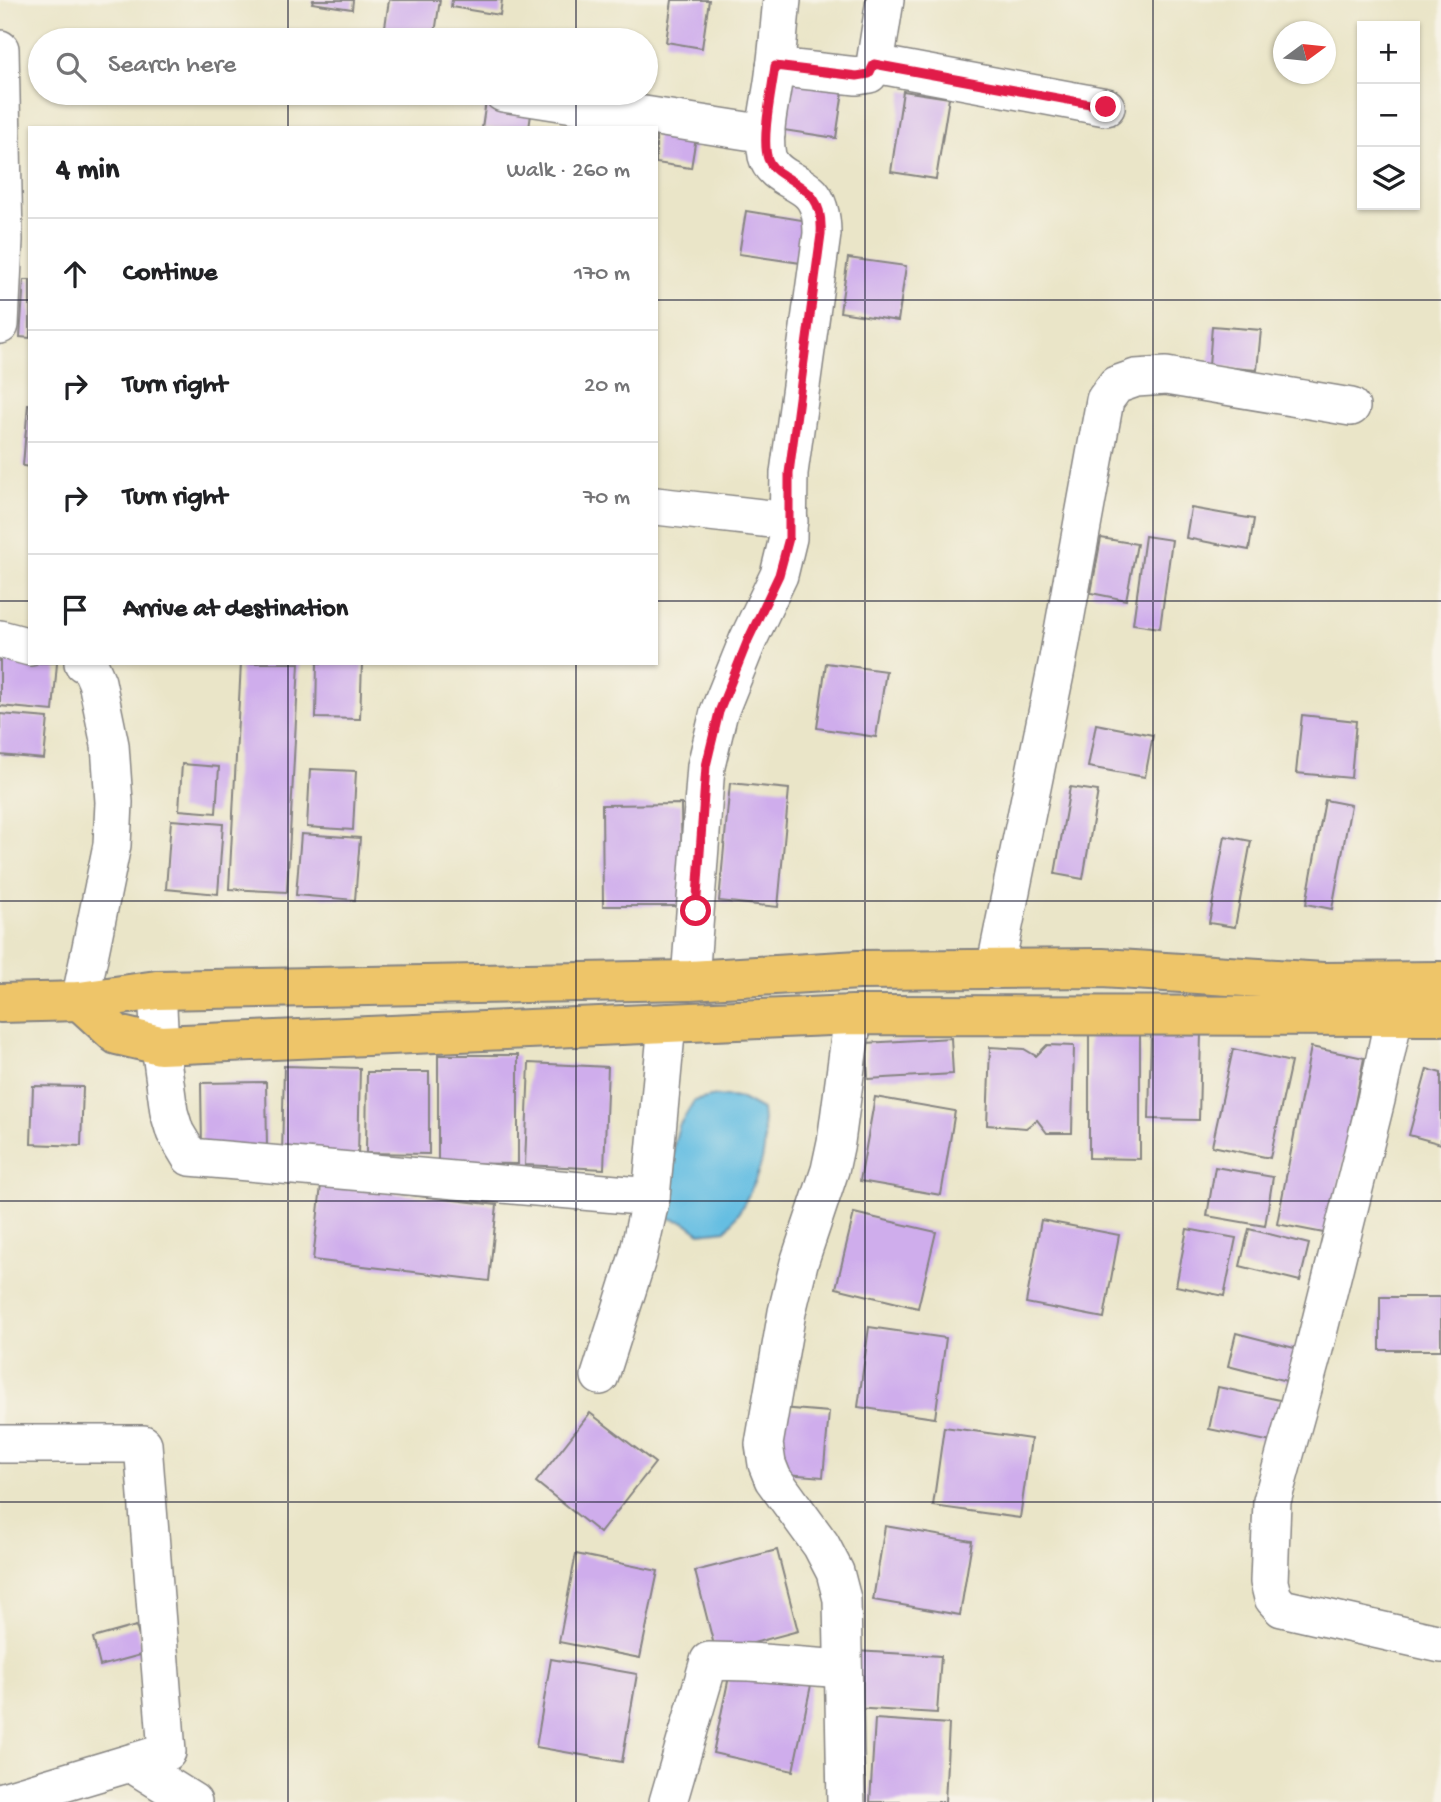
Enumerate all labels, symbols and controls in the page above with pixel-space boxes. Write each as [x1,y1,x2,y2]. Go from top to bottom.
north arrow [1273,21,1336,84]
map controls [1357,21,1420,210]
button: + [1357,21,1420,84]
search box [28,28,658,105]
icon: search [52,48,90,86]
text: Search here [108,51,236,82]
button: − [1357,84,1420,147]
route end [1090,91,1121,122]
button: layers [1357,147,1420,210]
text: 4 min [56,154,119,189]
text: Walk · 260 m [506,158,630,185]
icon: ahead [56,255,94,293]
text: Continue [123,259,217,290]
text: 170 m [574,261,630,288]
icon: right [56,367,94,405]
text: Turn right [123,371,227,402]
text: 20 m [584,373,630,400]
icon: right [56,479,94,517]
text: Turn right [123,483,227,514]
text: 70 m [583,485,630,512]
icon: arrive [56,591,94,629]
text: Arrive at destination [123,595,348,626]
route start [680,895,711,926]

